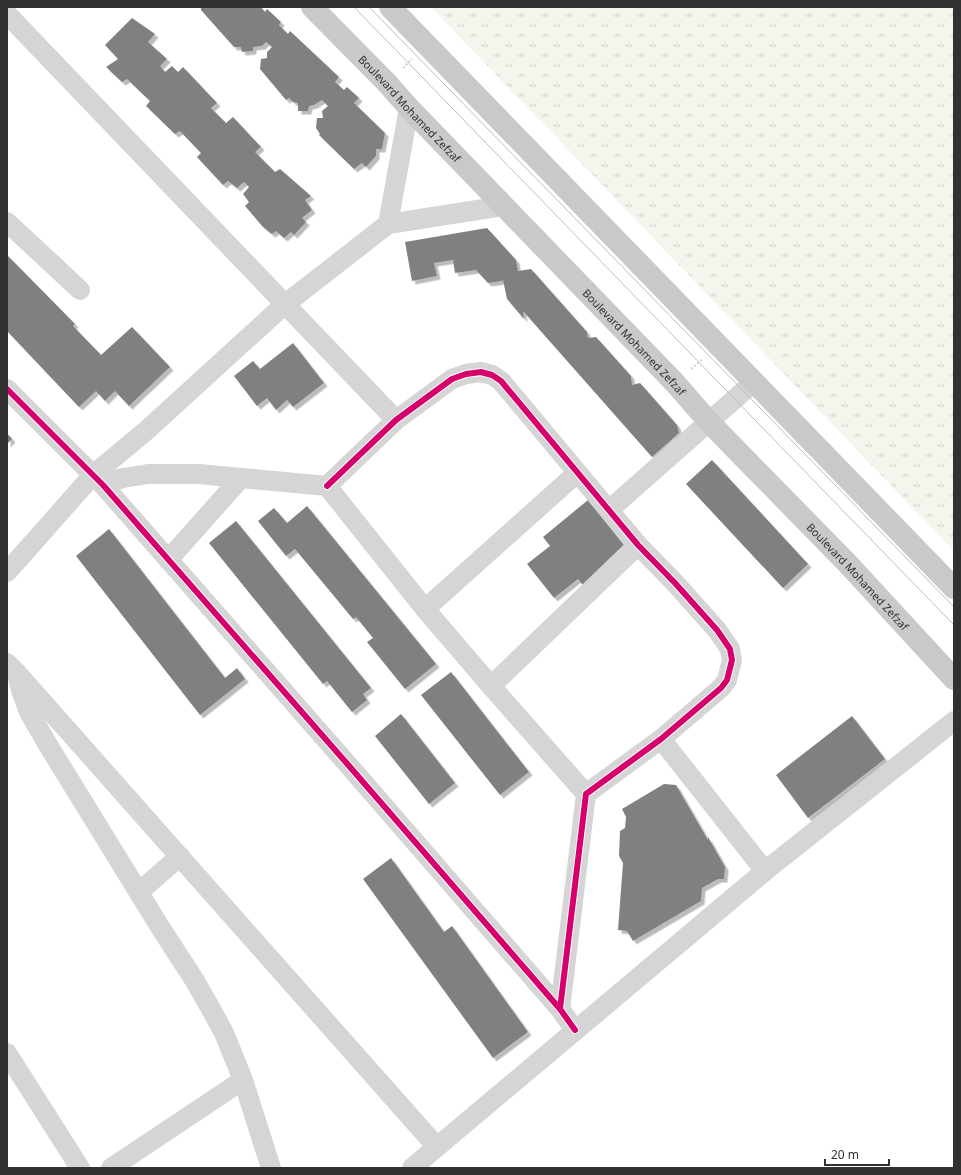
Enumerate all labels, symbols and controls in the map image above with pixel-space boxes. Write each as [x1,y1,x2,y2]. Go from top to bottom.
street label: Boulevard Mohamed Zefzaf [356,51,465,166]
street label: Boulevard Mohamed Zefzaf [580,285,690,399]
street label: Boulevard Mohamed Zefzaf [804,519,913,634]
scale bar [825,1141,889,1167]
text: 20 m [831,1146,859,1163]

